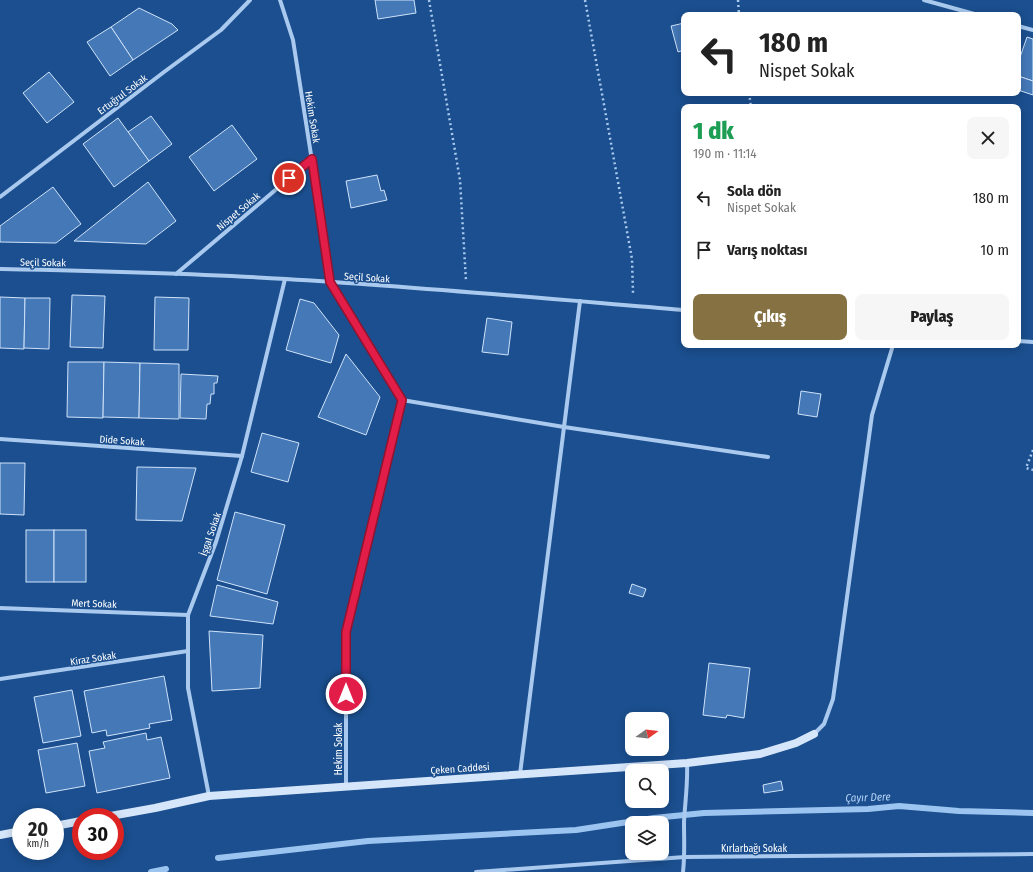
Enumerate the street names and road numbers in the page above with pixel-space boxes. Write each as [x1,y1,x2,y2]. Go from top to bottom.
street label: Ertuğrul Sokak [95,72,150,117]
street label: Hekim Sokak [302,90,323,144]
street label: Nispet Sokak [214,189,263,233]
street label: Seçil Sokak [20,256,66,269]
street label: Seçil Sokak [344,269,391,286]
street label: Dide Sokak [99,432,145,449]
street label: İşgal Sokak [196,510,224,558]
street label: Mert Sokak [71,597,117,611]
street label: Kiraz Sokak [69,648,117,669]
street label: Hekim Sokak [332,722,345,775]
street label: Çeken Caddesi [430,760,490,777]
street label: Kırlarbağı Sokak [721,843,787,855]

